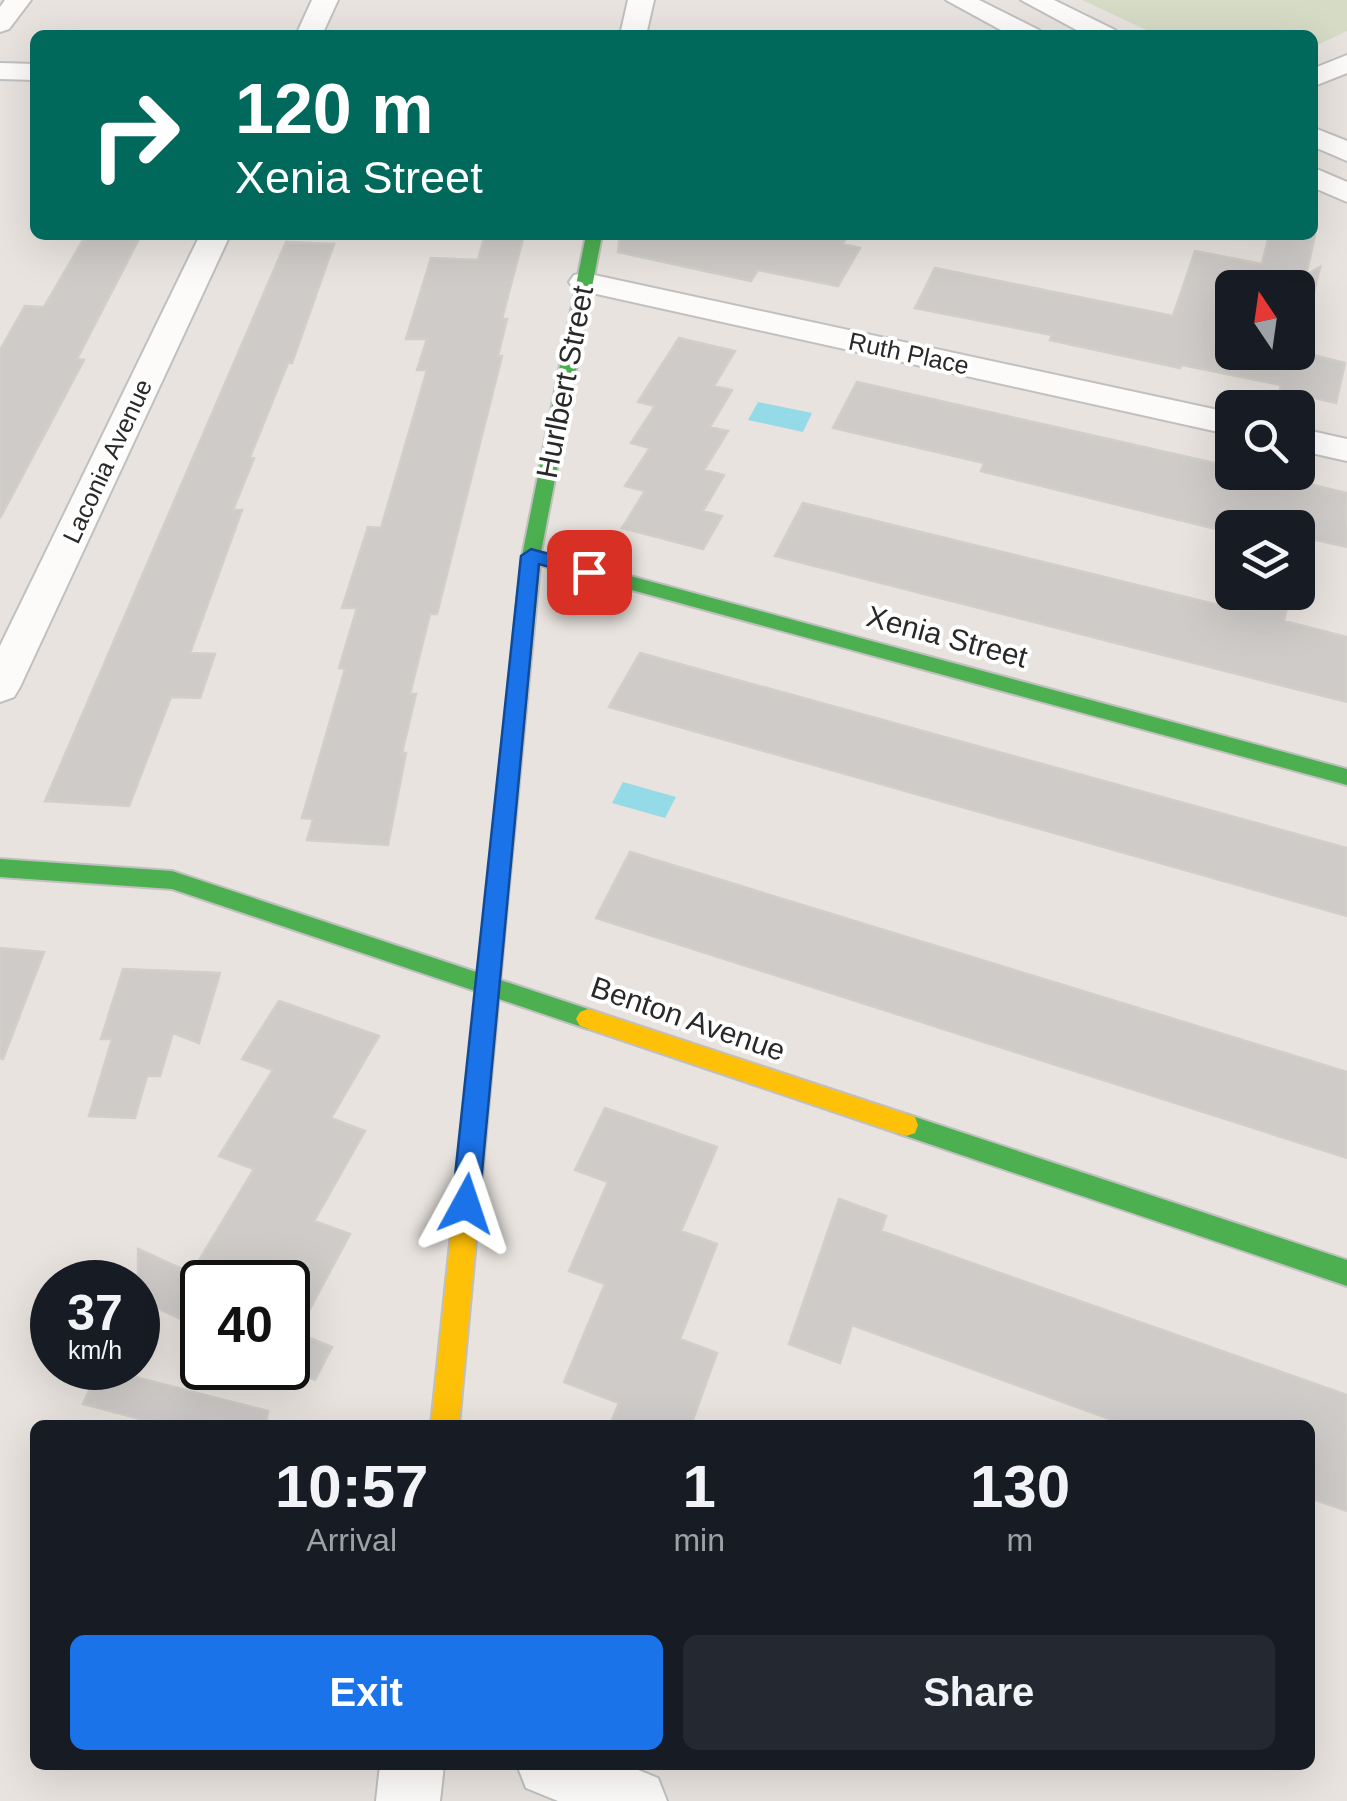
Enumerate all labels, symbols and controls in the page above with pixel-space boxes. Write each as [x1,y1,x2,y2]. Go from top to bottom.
icon: right [70,70,200,200]
text: 120 m [235,70,433,148]
text: Xenia Street [235,152,483,203]
north arrow [1215,270,1315,370]
map controls [1215,270,1315,610]
street label: Hurlbert Street [530,282,599,481]
street label: Ruth Place [846,327,972,379]
street label: Laconia Avenue [57,375,157,547]
button: search [1215,390,1315,490]
button: layers [1215,510,1315,610]
pin [547,530,632,615]
icon: arrive [562,545,617,600]
street label: Xenia Street [863,599,1032,674]
street label: Benton Avenue [587,970,789,1067]
position arrow [414,1152,518,1256]
speed limit sign: 40 [180,1260,310,1390]
text: 37 [67,1285,123,1341]
text: km/h [68,1336,122,1364]
text: 10:57 [275,1453,428,1520]
text: 1 [682,1453,716,1520]
text: 130 [970,1453,1070,1520]
text: Arrival [306,1522,397,1558]
text: min [673,1522,725,1558]
text: m [1007,1522,1033,1558]
button: Exit [70,1635,663,1750]
button: Share [683,1635,1275,1750]

